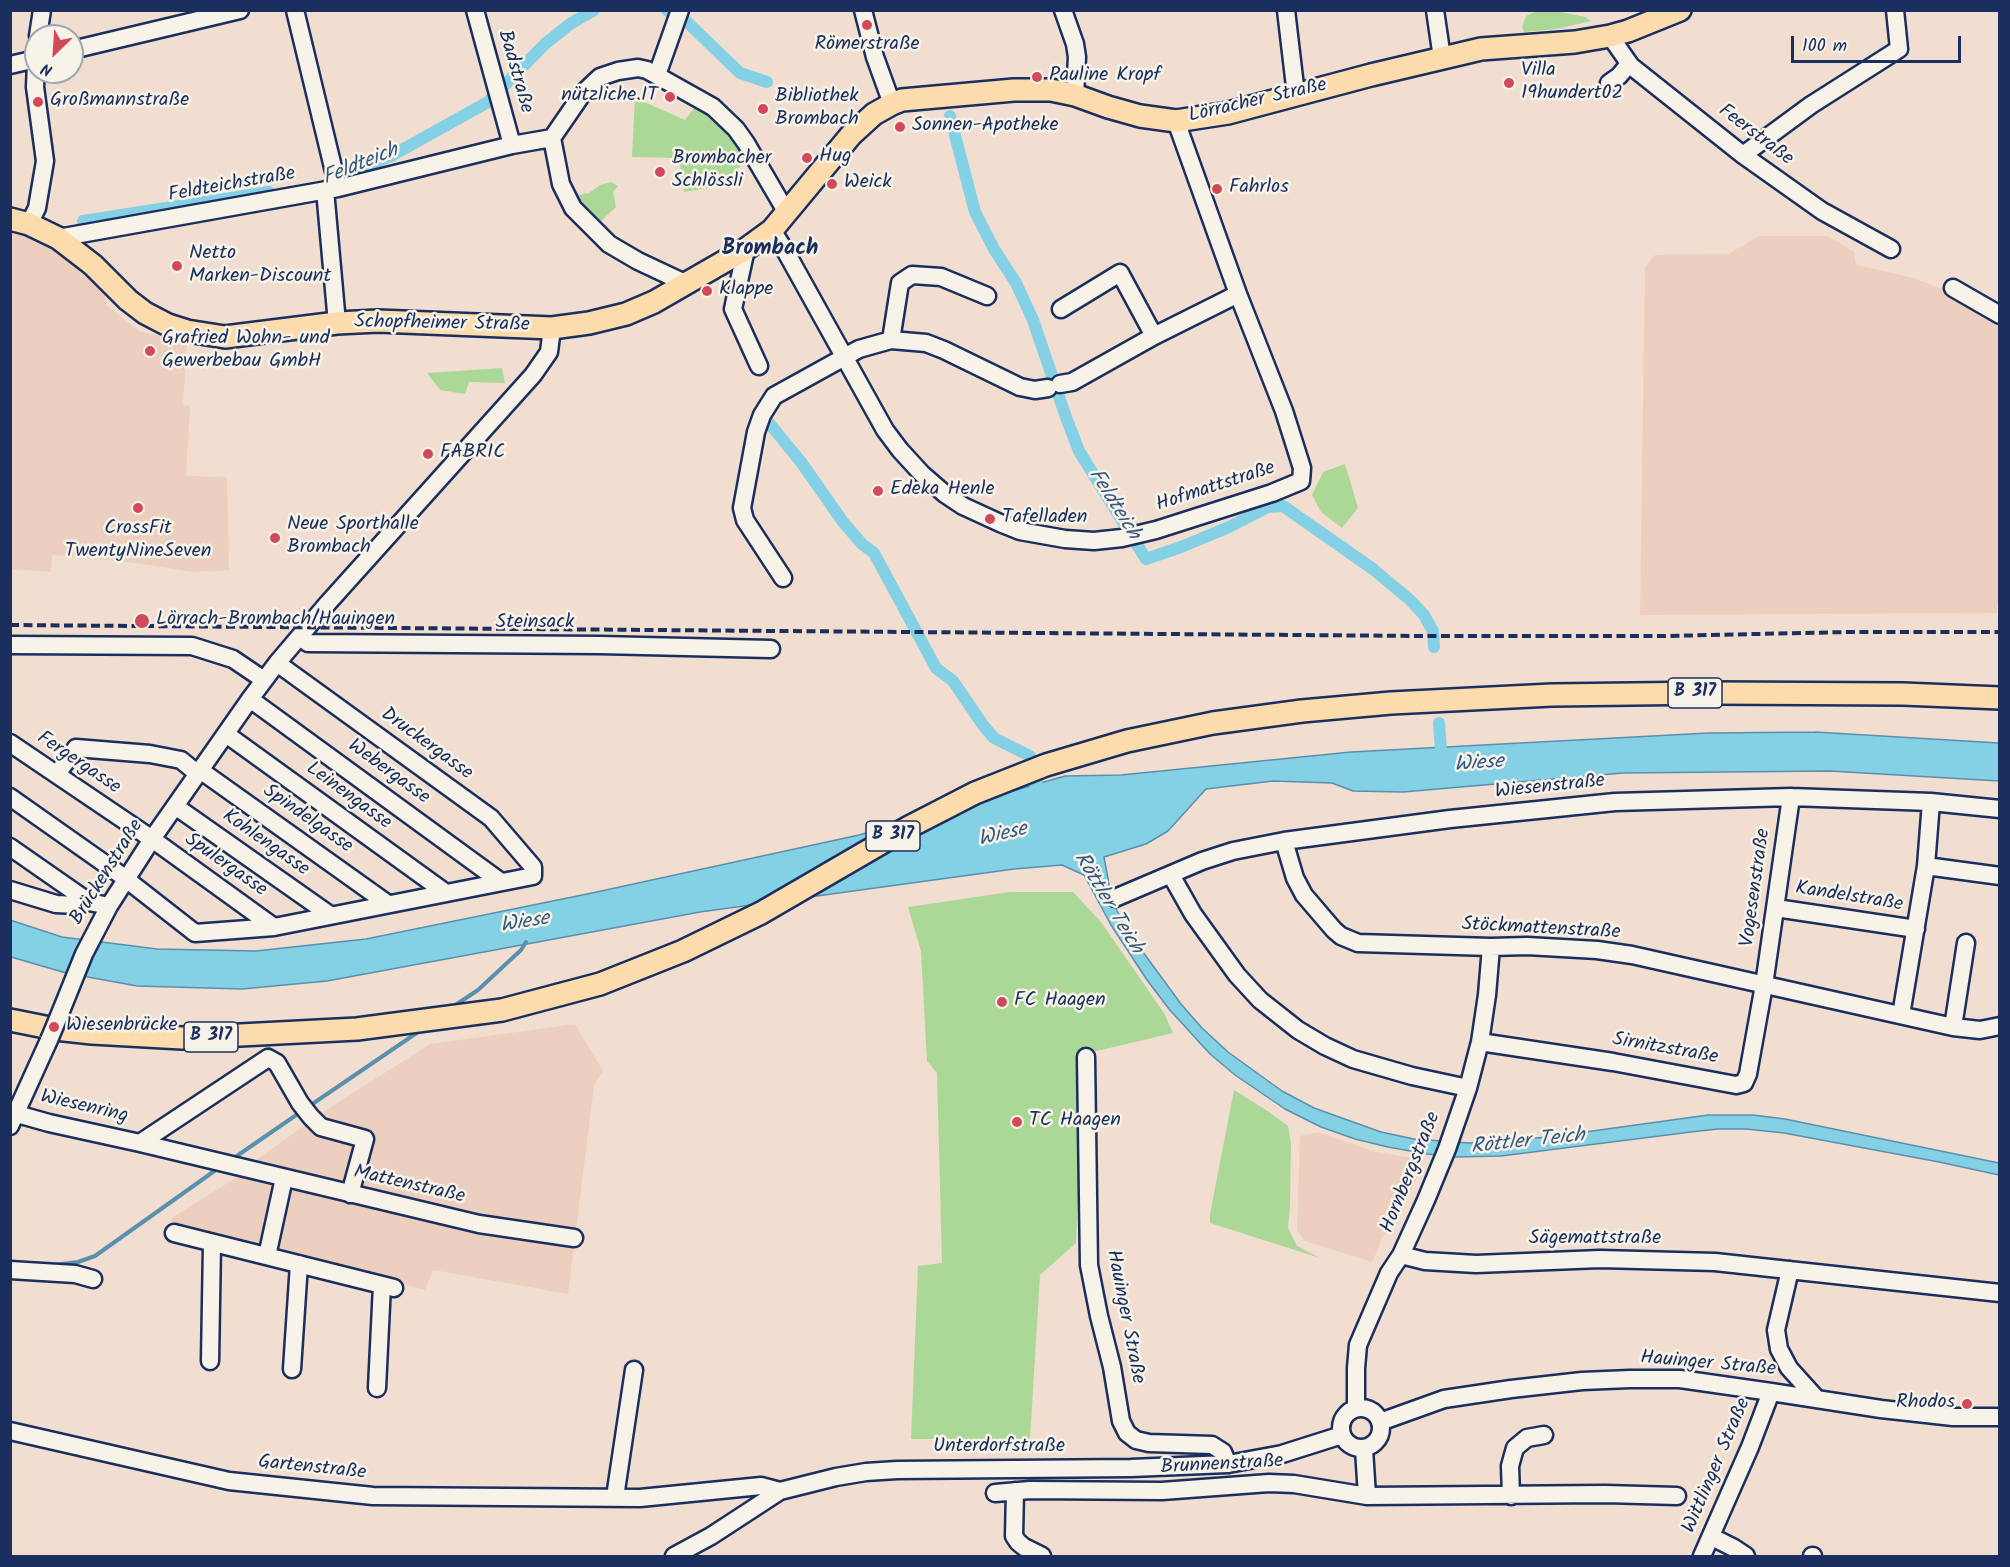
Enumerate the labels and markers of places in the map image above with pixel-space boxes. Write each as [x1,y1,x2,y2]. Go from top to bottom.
marker: Römerstraße [860,18,874,32]
place label: Römerstraße [814,34,920,58]
place label: Villa 19hundert02 [1521,60,1623,107]
place label: Pauline Kropf [1049,65,1161,89]
marker: Pauline Kropf [1030,70,1044,84]
marker: Villa 19hundert02 [1502,76,1516,90]
place label: nützliche.IT [561,85,658,109]
place label: Bibliothek Brombach [775,86,859,133]
place label: Großmannstraße [50,90,189,114]
marker: nützliche.IT [663,90,677,104]
marker: Großmannstraße [31,95,45,109]
marker: Bibliothek Brombach [756,102,770,116]
place label: Sonnen-Apotheke [912,115,1058,139]
marker: Sonnen-Apotheke [893,120,907,134]
place label: Hug [819,146,852,170]
place label: Brombacher Schlössli [672,148,771,195]
marker: Hug [800,151,814,165]
marker: Brombacher Schlössli [653,165,667,179]
place label: Weick [844,172,892,196]
marker: Weick [825,177,839,191]
place label: Fahrlos [1229,177,1289,201]
marker: Fahrlos [1210,182,1224,196]
place label: Netto Marken-Discount [189,243,331,290]
marker: Netto Marken-Discount [170,259,184,273]
place label: Klappe [719,279,773,303]
marker: Klappe [700,284,714,298]
place label: Grafried Wohn- und Gewerbebau GmbH [162,328,330,375]
marker: Grafried Wohn- und Gewerbebau GmbH [143,344,157,358]
place label: FABRIC [440,442,505,466]
marker: FABRIC [421,447,435,461]
place label: Edeka Henle [890,479,994,503]
marker: Edeka Henle [871,484,885,498]
marker: CrossFit TwentyNineSeven [131,501,145,515]
place label: Tafelladen [1002,507,1087,531]
marker: Tafelladen [983,512,997,526]
place label: Neue Sporthalle Brombach [287,514,419,561]
place label: CrossFit TwentyNineSeven [65,518,211,565]
marker: Neue Sporthalle Brombach [268,531,282,545]
place label: Lörrach-Brombach/Hauingen [156,609,395,633]
marker: Lörrach-Brombach/Hauingen [133,612,151,630]
place label: FC Haagen [1014,990,1106,1014]
marker: FC Haagen [995,995,1009,1009]
place label: Wiesenbrücke [66,1015,178,1039]
marker: Wiesenbrücke [47,1020,61,1034]
place label: TC Haagen [1029,1110,1121,1134]
marker: TC Haagen [1010,1115,1024,1129]
place label: Rhodos [1896,1392,1955,1416]
marker: Rhodos [1960,1397,1974,1411]

